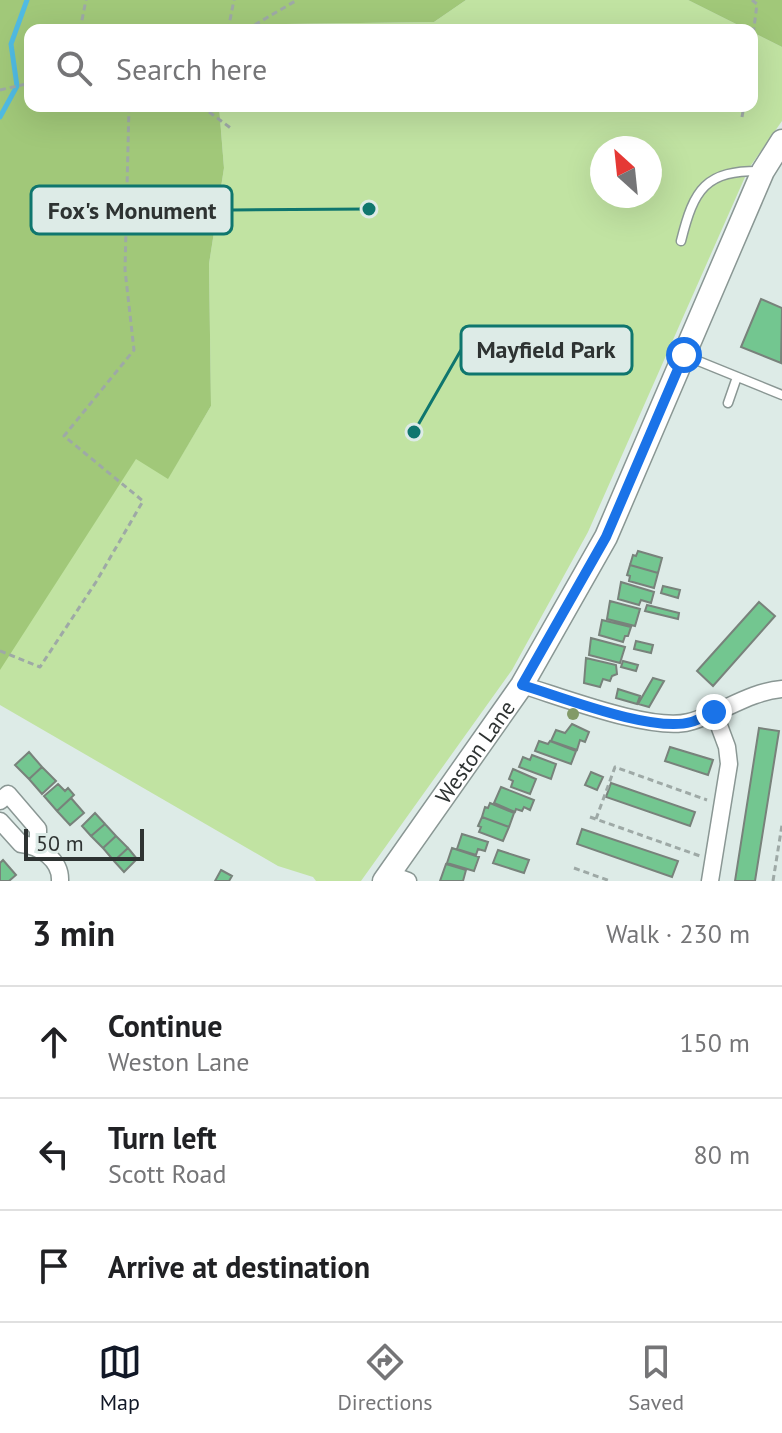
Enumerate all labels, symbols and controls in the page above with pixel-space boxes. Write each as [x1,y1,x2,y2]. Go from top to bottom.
search box [24,24,758,112]
icon: search [52,46,96,90]
text: Search here [116,49,267,88]
north arrow [590,136,662,208]
callout: Fox's Monument [31,186,232,234]
text: Fox's Monument [48,195,217,226]
callout: Mayfield Park [461,326,632,374]
text: Mayfield Park [476,334,616,365]
route start [666,337,702,373]
route end [696,694,732,730]
street label: Weston Lane [429,695,521,809]
scale bar [24,825,144,861]
text: 50 m [36,829,84,857]
text: 3 min [32,911,115,955]
text: Walk · 230 m [606,917,750,950]
text: Continue [108,1006,222,1045]
icon: ahead [32,1020,76,1064]
text: 150 m [679,1026,750,1059]
text: Weston Lane [108,1045,249,1078]
text: Turn left [108,1118,216,1157]
icon: left [32,1132,76,1176]
text: 80 m [694,1138,750,1171]
text: Scott Road [108,1157,226,1190]
icon: arrive [32,1244,76,1288]
text: Arrive at destination [108,1247,370,1286]
tab: Map [98,1340,142,1416]
tab: Directions [337,1340,433,1416]
tab: Saved [628,1340,684,1416]

